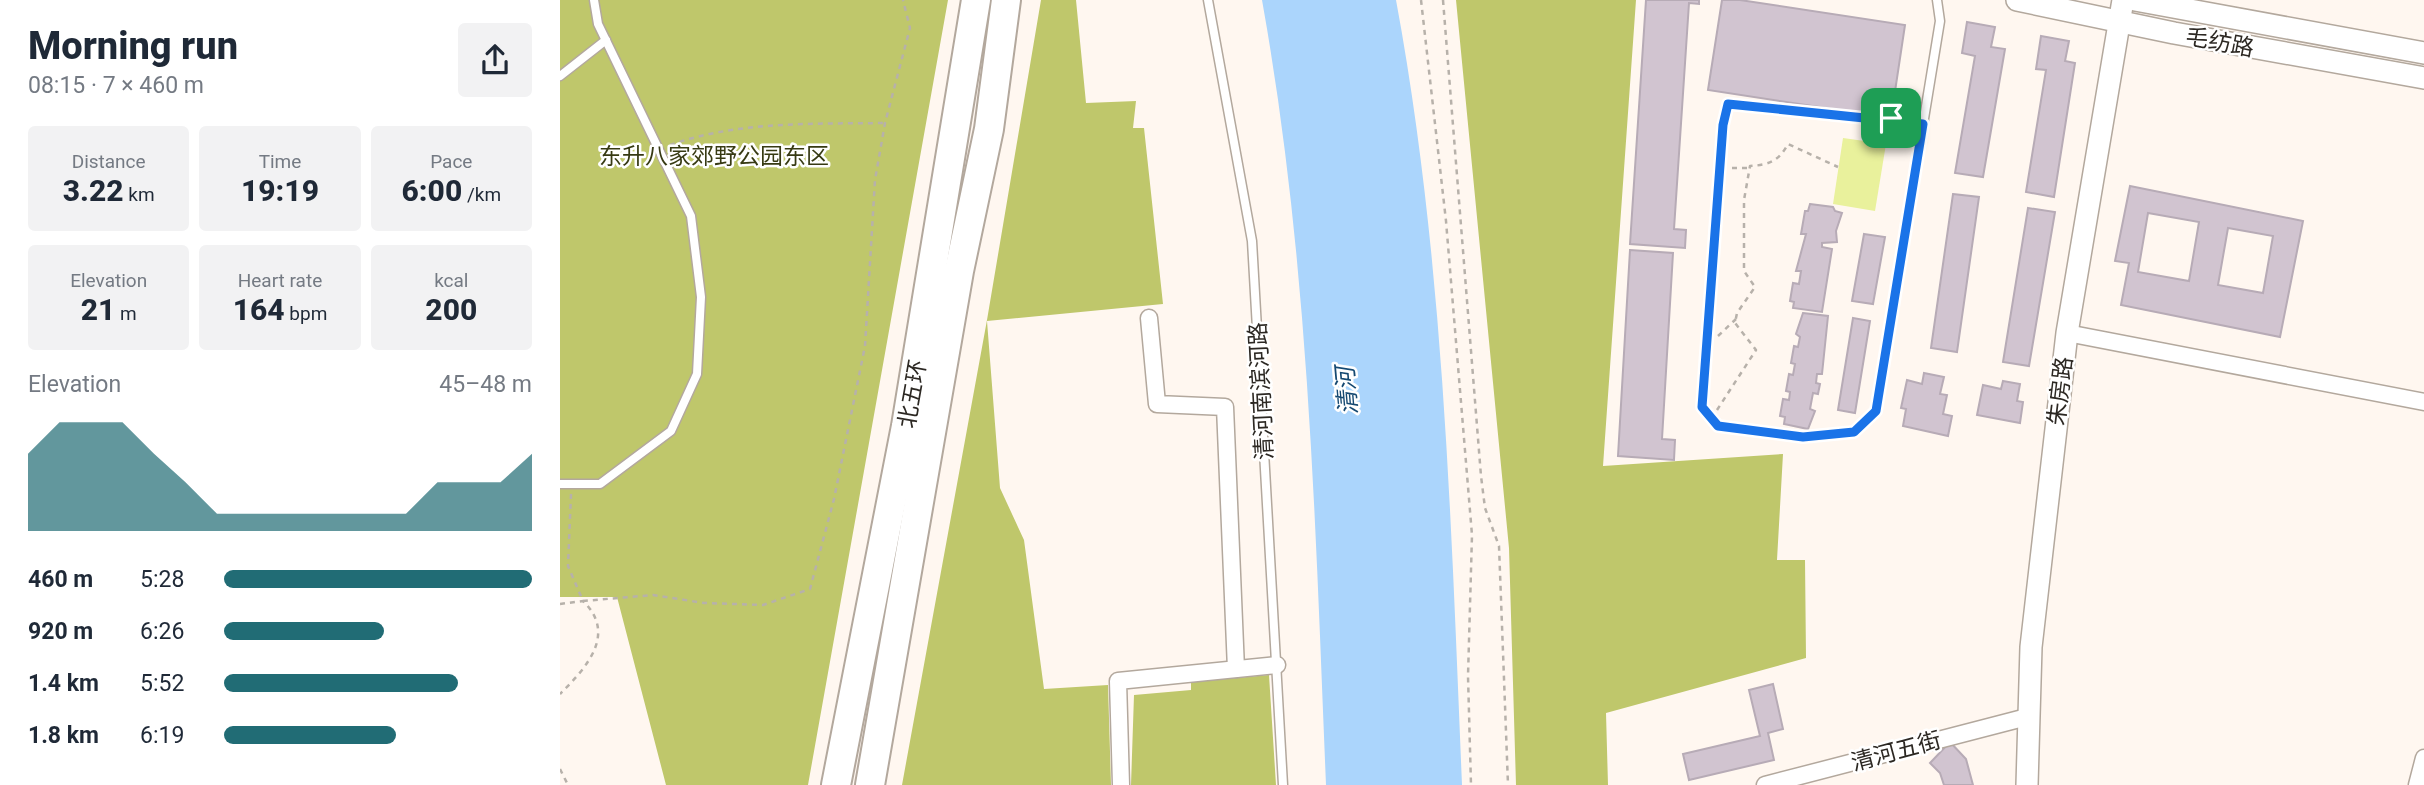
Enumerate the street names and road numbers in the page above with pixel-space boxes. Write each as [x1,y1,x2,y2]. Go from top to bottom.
street label: 毛纺路 [2183,23,2256,62]
street label: 清河南滨河路 [1244,321,1279,461]
street label: 朱房路 [2043,355,2078,427]
street label: 北五环 [893,358,932,430]
street label: 清河五街 [1848,727,1944,776]

